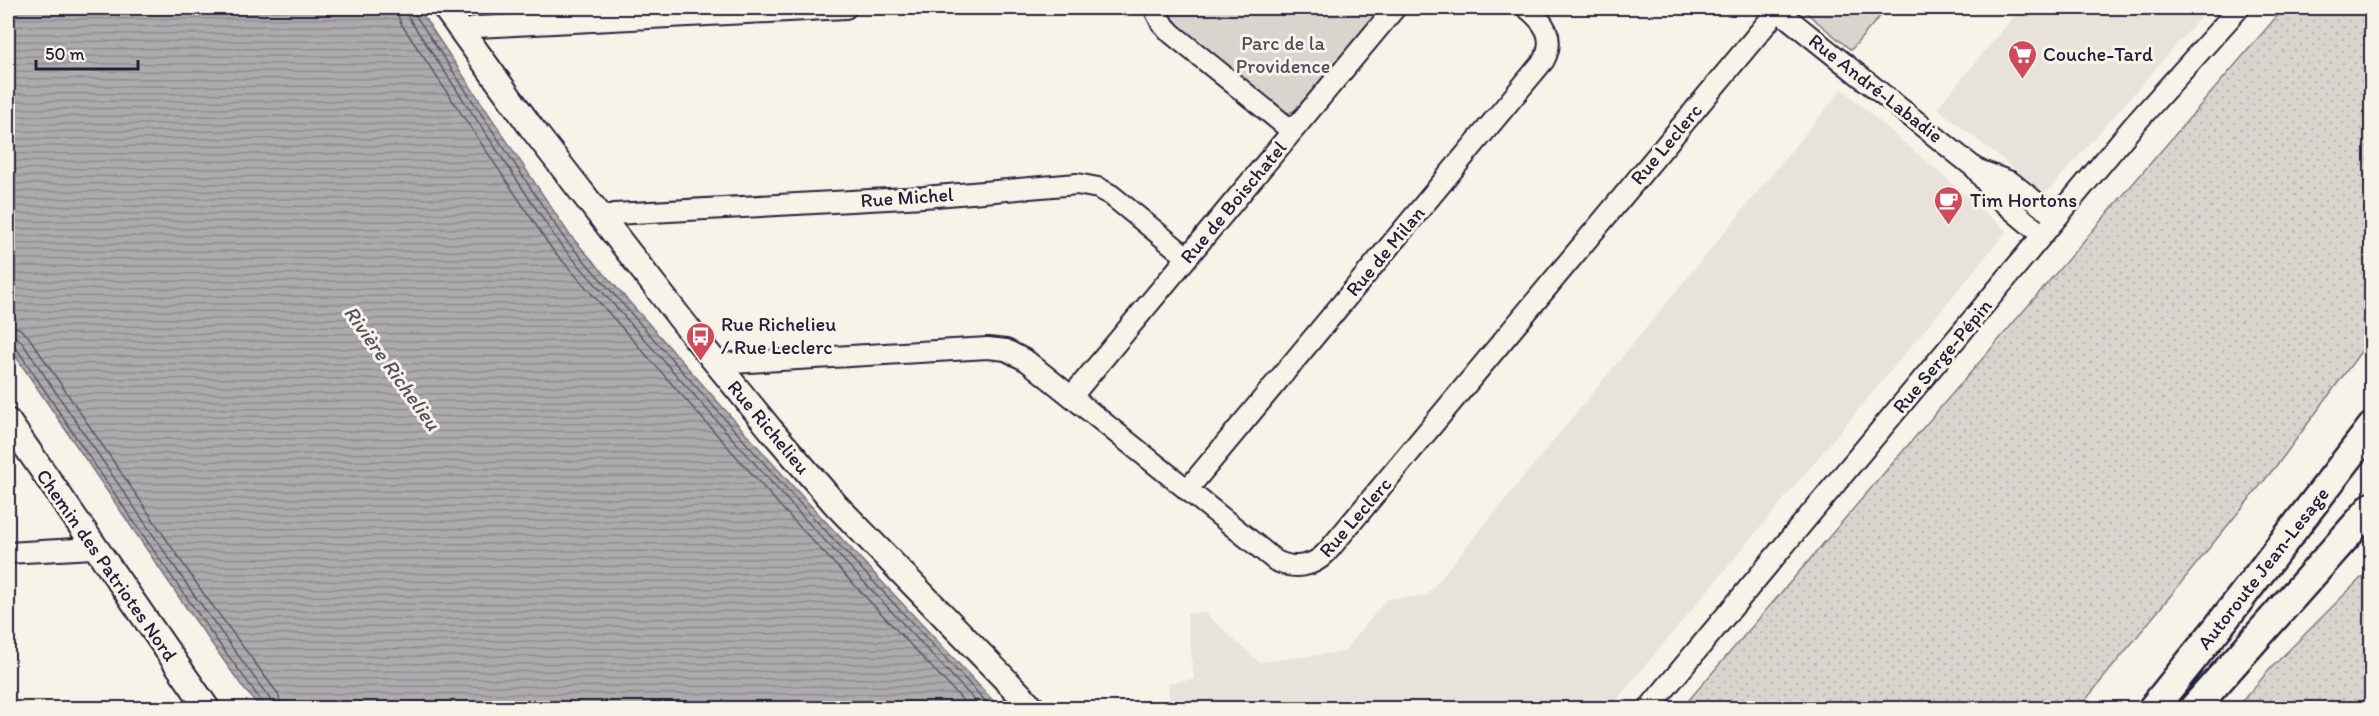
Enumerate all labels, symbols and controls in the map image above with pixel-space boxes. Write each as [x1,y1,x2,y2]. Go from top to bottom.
street label: Rue André-Labadie [1804,28,1948,148]
park label: Parc de la Providence [1236,31,1330,78]
scale bar [36,33,138,71]
supermarket icon: Couche-Tard [2006,38,2038,80]
place label: Couche-Tard [2043,42,2153,66]
text: 50 m [45,43,85,65]
street label: Rue Leclerc [1625,98,1707,190]
street label: Rue de Boischatel [1175,136,1291,268]
street label: Rue Michel [860,182,955,212]
cafe icon: Tim Hortons [1933,184,1965,226]
place label: Tim Hortons [1970,188,2077,212]
street label: Rue de Milan [1340,201,1430,301]
street label: Rue Serge-Pépin [1887,294,1997,418]
water label: Rivière Richelieu [339,301,446,435]
place label: Rue Richelieu / Rue Leclerc [721,312,836,359]
bus stop icon: Rue Richelieu / Rue Leclerc [684,320,716,362]
street label: Rue Richelieu [723,375,815,479]
street label: Chemin des Patriotes Nord [31,464,183,666]
street label: Rue Leclerc [1314,472,1396,562]
street label: Autoroute Jean-Lesage [2192,482,2334,654]

